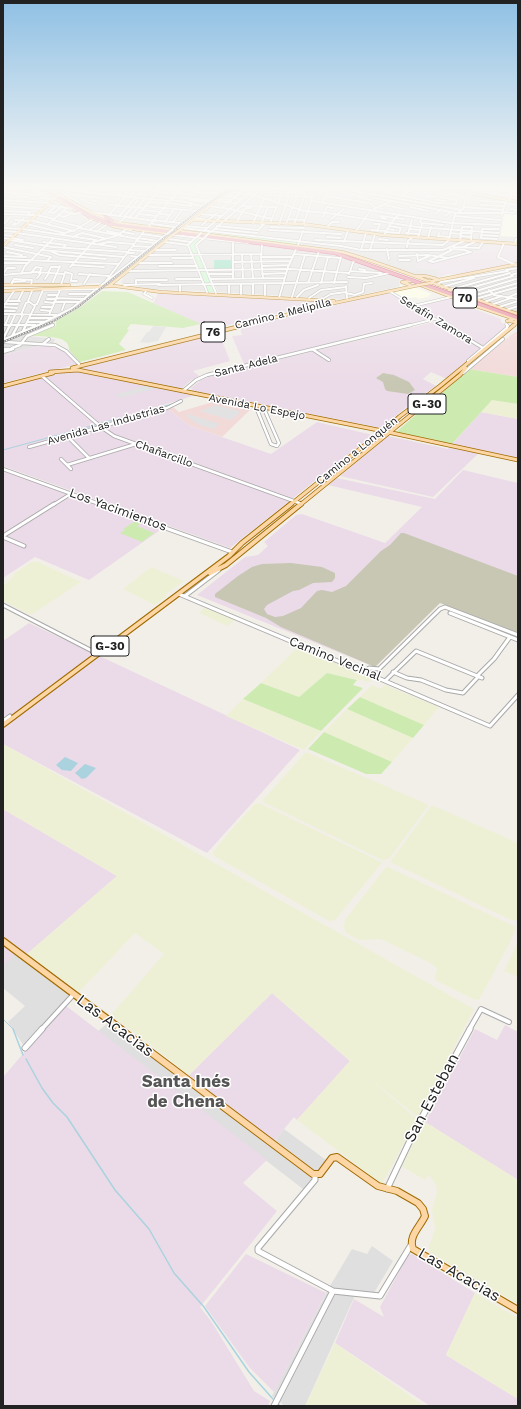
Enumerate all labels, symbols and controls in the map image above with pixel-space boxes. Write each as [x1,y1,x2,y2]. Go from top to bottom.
road number: 70 [453,288,477,308]
street label: Serafín Zamora [397,293,475,347]
street label: Camino a Melipilla [233,296,333,332]
road number: 76 [201,322,225,342]
street label: Santa Adela [213,352,279,380]
street label: Avenida Lo Espejo [208,391,306,423]
road number: G-30 [408,394,446,414]
street label: Avenida Las Industrias [46,402,166,448]
street label: Camino a Lonquén [314,414,400,488]
street label: Chañarcillo [133,437,195,471]
street label: Los Yacimientos [67,485,169,535]
street label: Camino Vecinal [287,633,383,685]
road number: G-30 [91,636,129,656]
street label: Las Acacias [73,991,157,1061]
street label: San Esteban [401,1050,463,1146]
district label: Santa Inés de Chena [142,1072,230,1112]
street label: Las Acacias [415,1244,503,1306]

